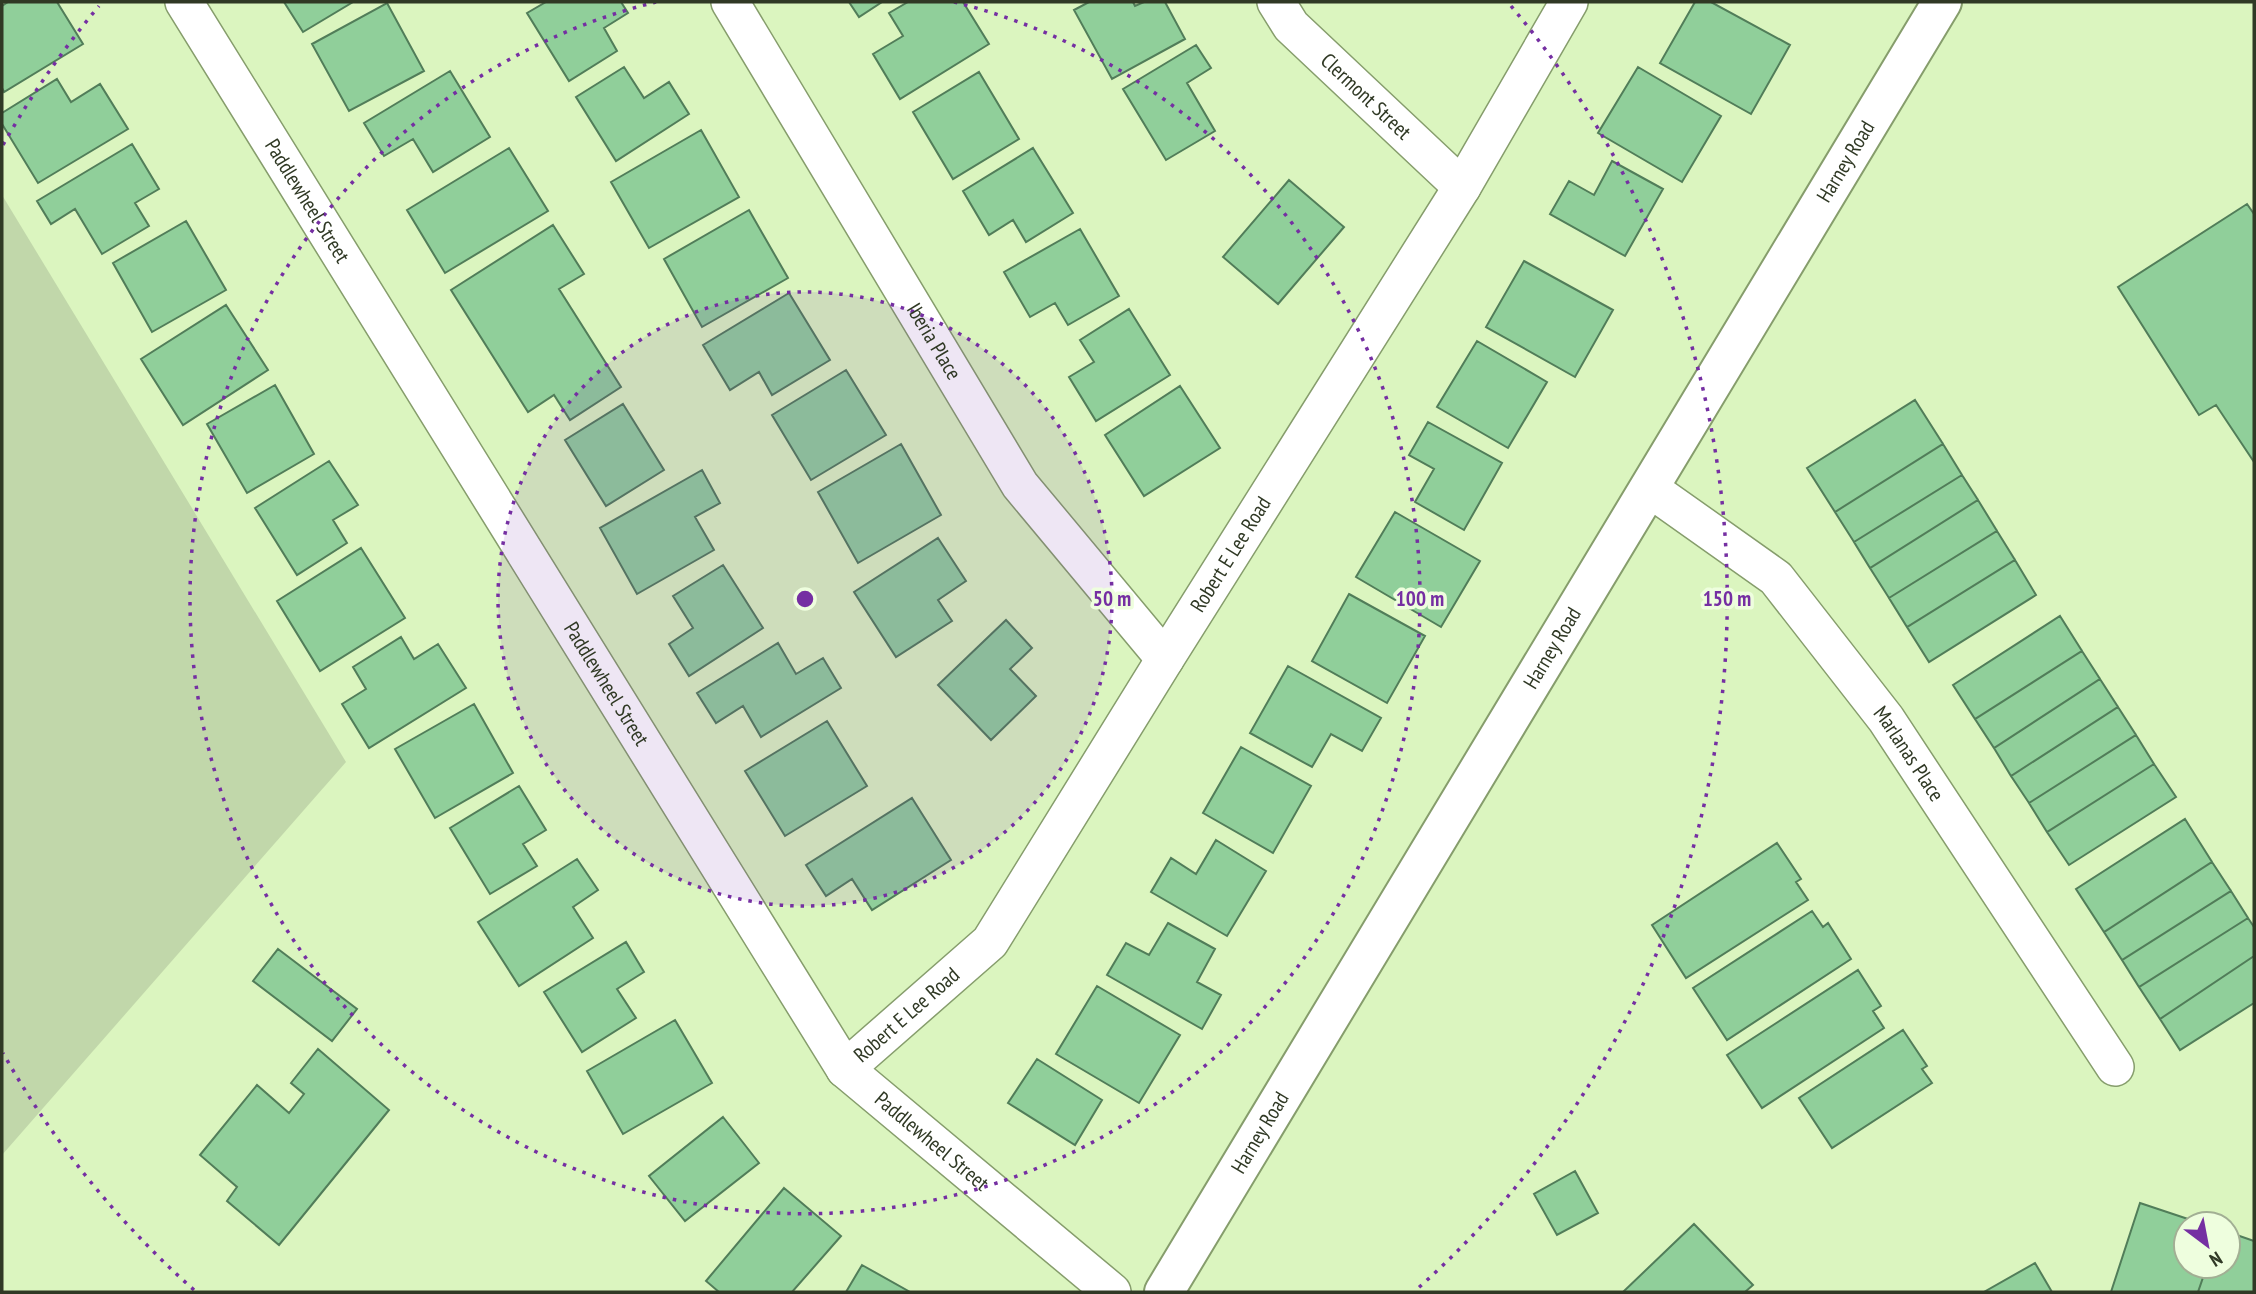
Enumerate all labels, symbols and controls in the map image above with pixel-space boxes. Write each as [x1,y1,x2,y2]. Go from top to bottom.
street label: Clermont Street [1315,47,1417,145]
street label: Harney Road [1810,116,1880,207]
street label: Paddlewheel Street [259,134,356,268]
street label: Iberia Place [901,298,968,384]
street label: Robert E Lee Road [1184,491,1277,617]
text: 50 m [1093,585,1131,612]
text: 100 m [1396,585,1444,612]
text: 150 m [1703,585,1751,612]
centre of rings [793,587,817,611]
street label: Harney Road [1517,602,1587,694]
street label: Paddlewheel Street [558,617,655,751]
street label: Marlanas Place [1868,700,1950,806]
street label: Robert E Lee Road [848,961,965,1068]
street label: Paddlewheel Street [869,1086,995,1197]
street label: Harney Road [1225,1087,1295,1178]
north arrow [2172,1210,2242,1280]
text: N [2205,1247,2227,1272]

